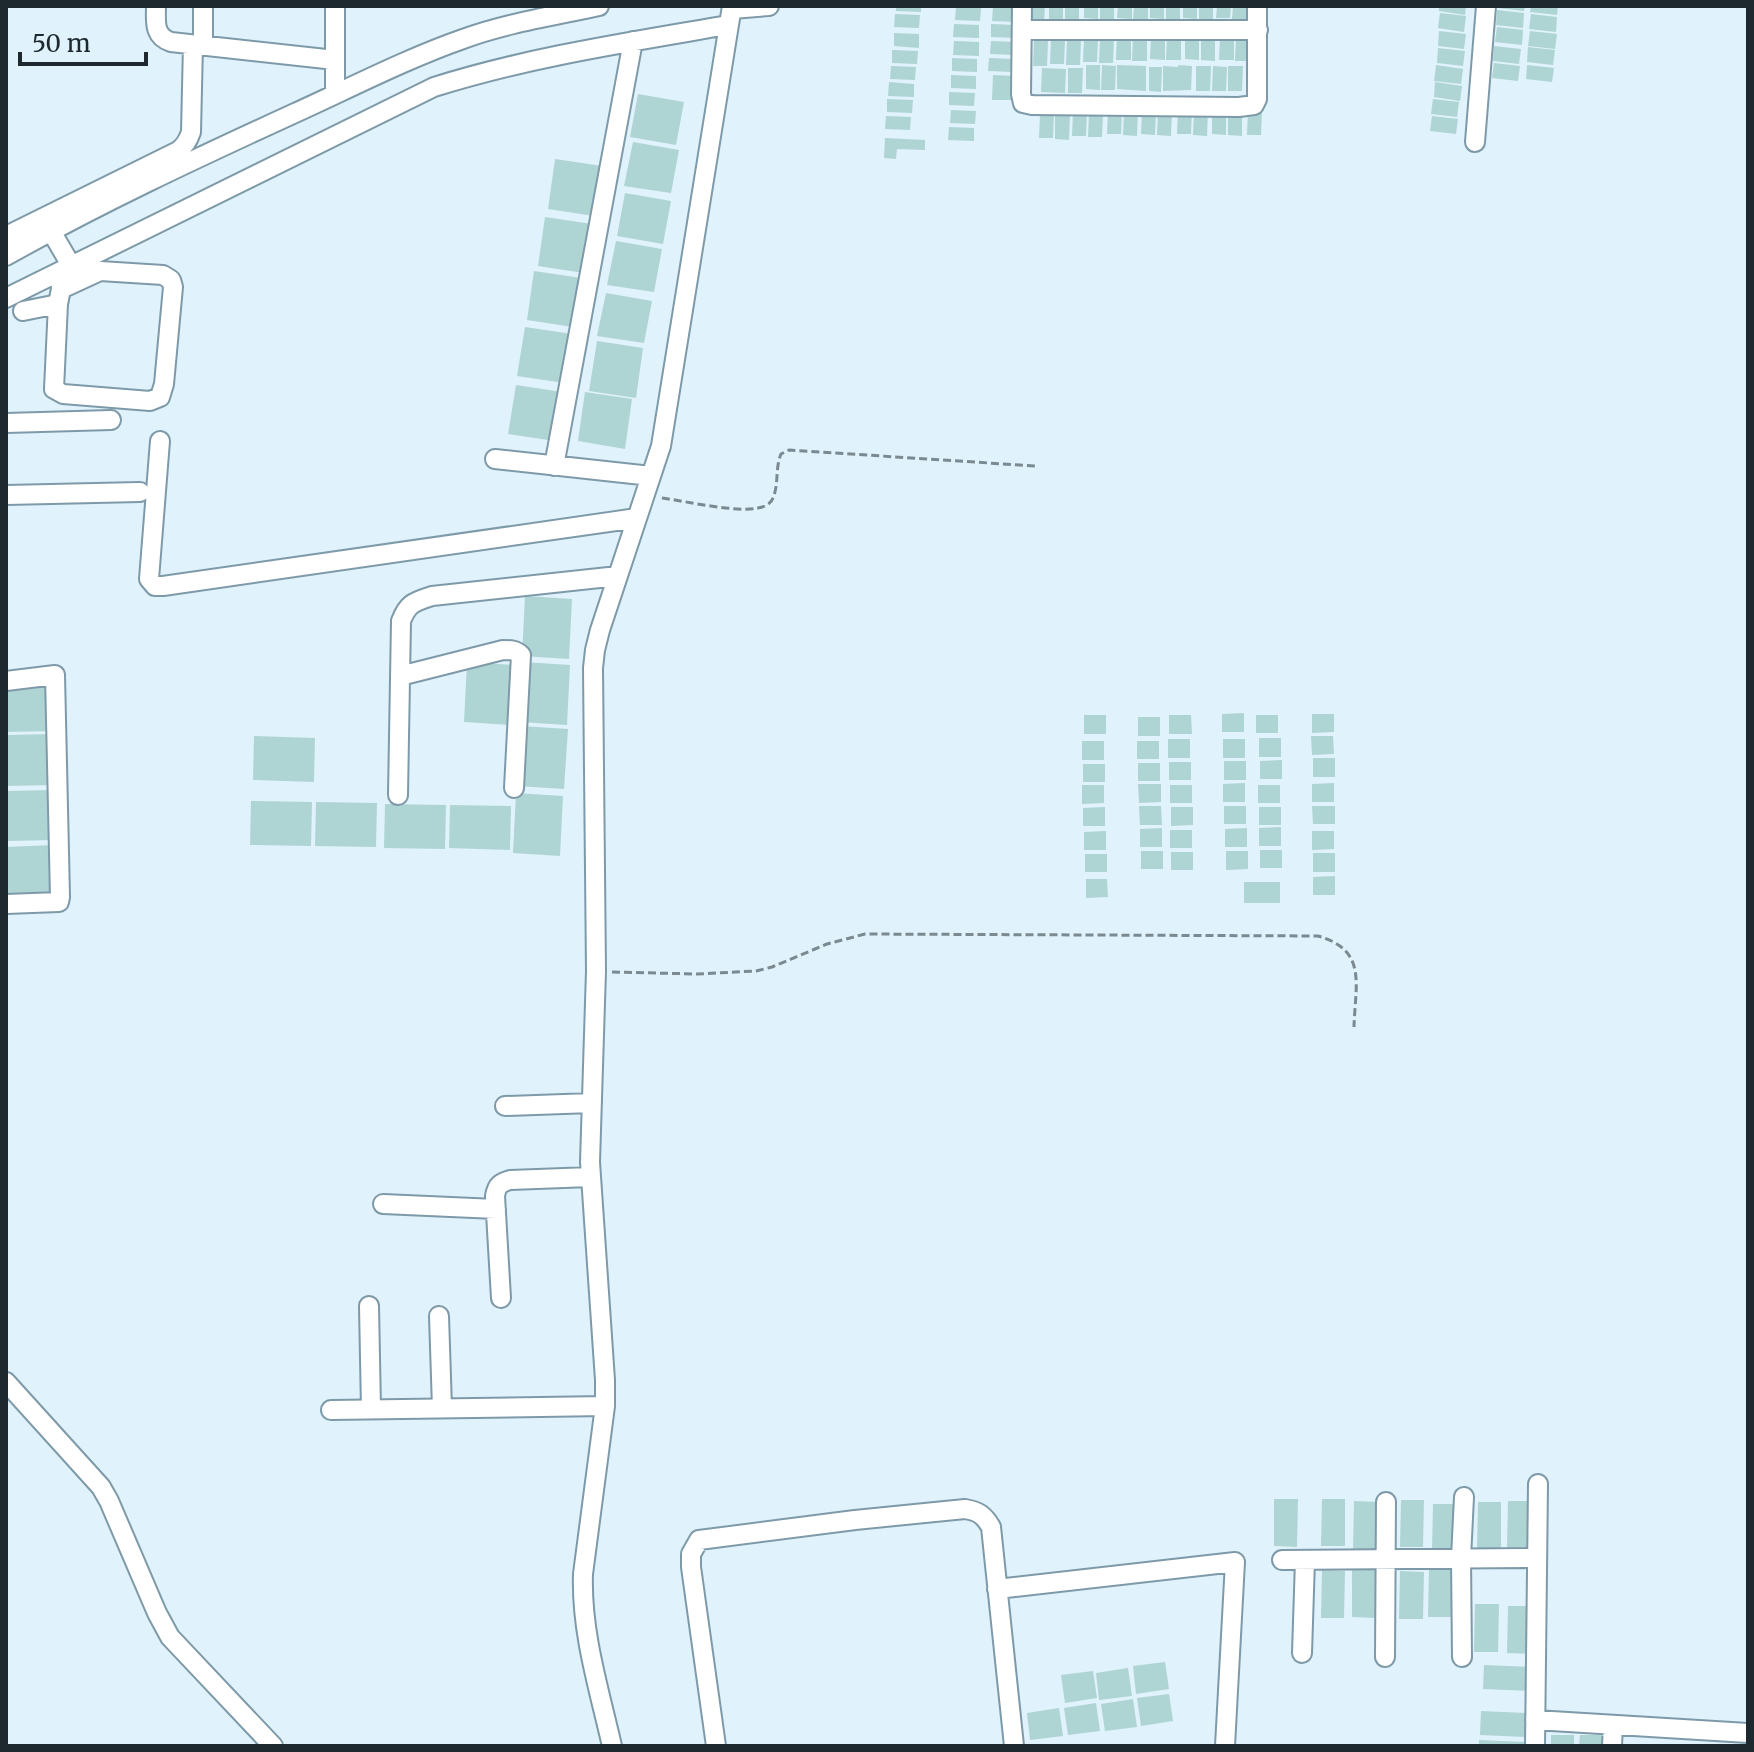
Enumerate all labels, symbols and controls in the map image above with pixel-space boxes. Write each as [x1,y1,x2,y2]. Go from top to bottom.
scale bar [20,16,146,66]
text: 50 m [32,28,91,59]

